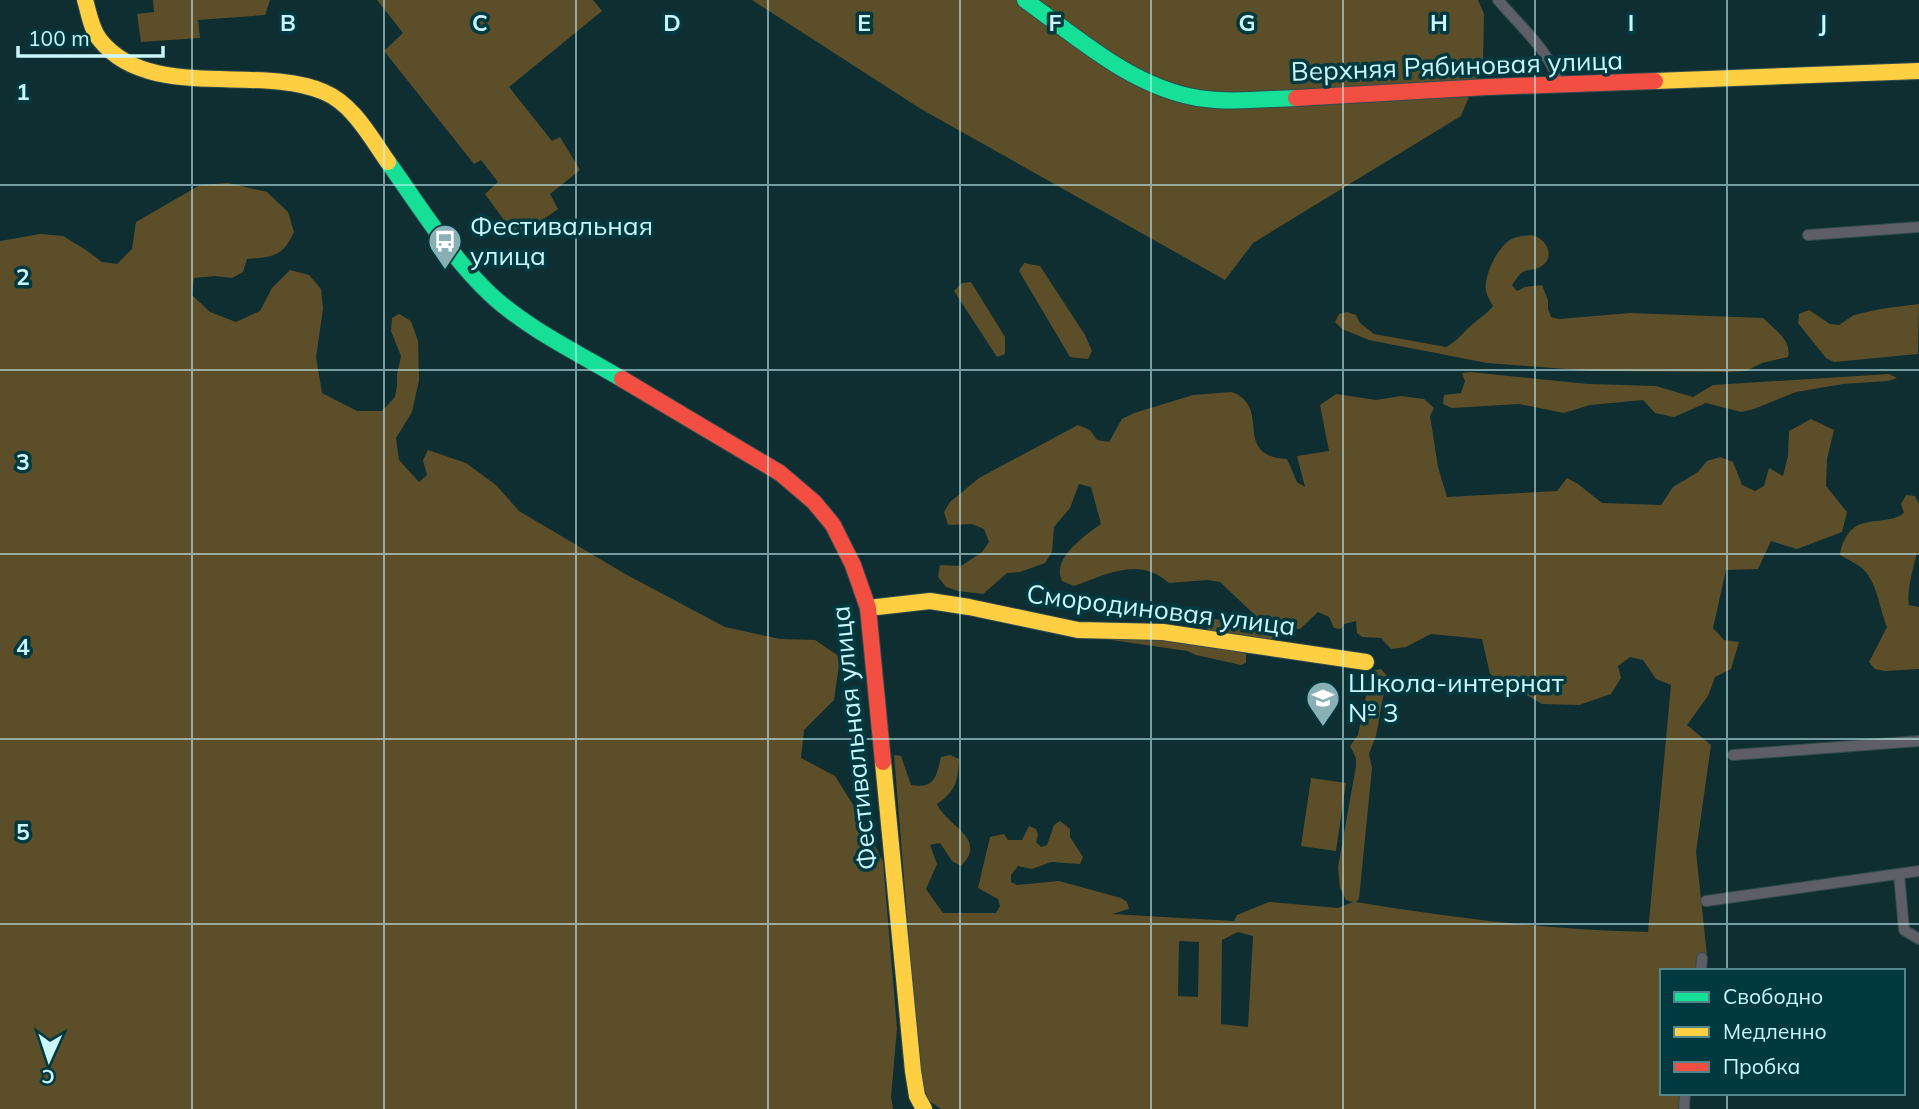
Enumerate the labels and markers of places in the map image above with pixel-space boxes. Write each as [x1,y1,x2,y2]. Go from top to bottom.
place label: Фестивальная улица [470,209,653,272]
bus stop icon: Фестивальная улица [426,222,464,271]
place label: Школа-интернат № 3 [1348,666,1564,729]
school or university icon: Школа-интернат № 3 [1304,679,1342,728]

